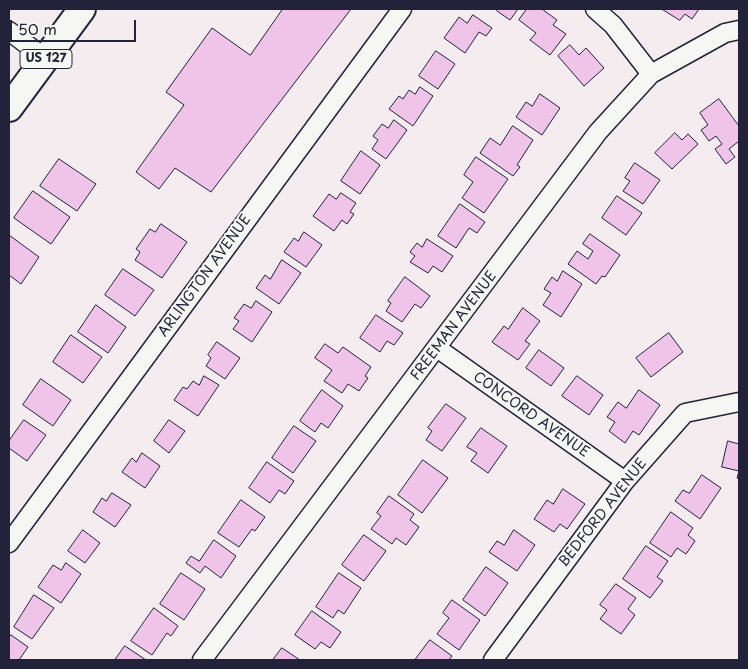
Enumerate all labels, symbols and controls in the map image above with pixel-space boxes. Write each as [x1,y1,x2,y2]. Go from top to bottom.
scale bar [12,10,139,42]
text: 50 m [18,17,57,40]
road number: US 127 [20,50,72,68]
street label: ARLINGTON AVENUE [155,212,255,340]
street label: FREEMAN AVENUE [407,268,501,384]
street label: CONCORD AVENUE [470,369,592,461]
street label: BEDFORD AVENUE [556,456,650,570]

